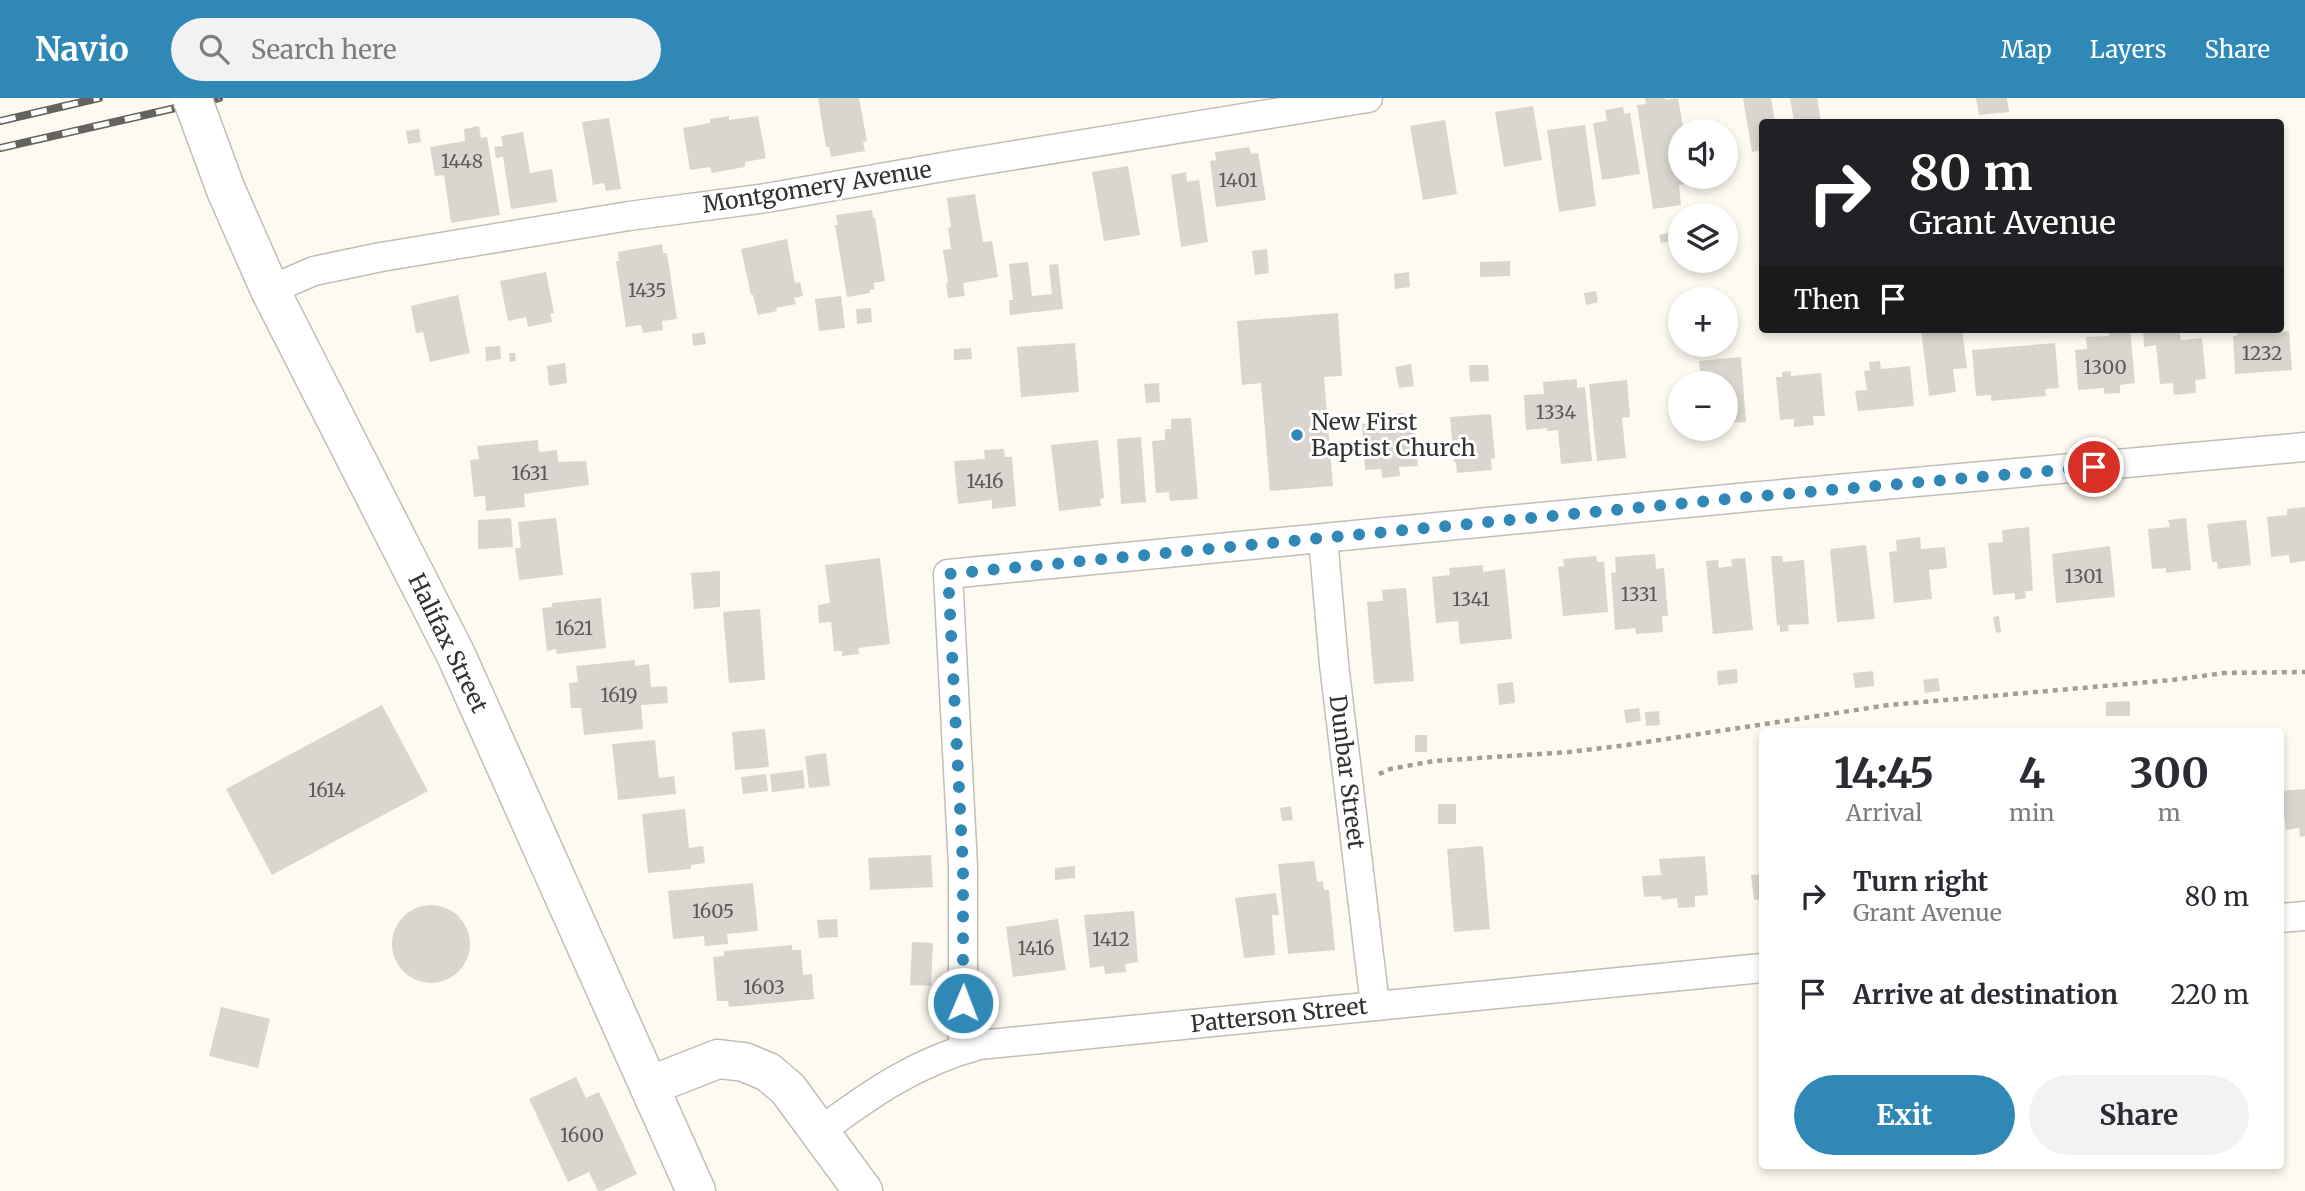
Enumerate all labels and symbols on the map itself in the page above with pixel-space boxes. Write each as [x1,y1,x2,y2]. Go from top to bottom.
house number: 1448 [441,149,483,173]
street label: Montgomery Avenue [700,154,934,219]
house number: 1401 [1218,168,1258,192]
house number: 1435 [628,278,666,302]
house number: 1232 [2242,341,2282,365]
house number: 1300 [2083,355,2127,379]
house number: 1334 [1536,400,1576,424]
place label: New First Baptist Church [1311,407,1476,462]
marker: New First Baptist Church [1289,427,1305,443]
pin [2064,437,2124,497]
house number: 1631 [512,461,549,485]
house number: 1416 [966,469,1004,493]
house number: 1301 [2065,564,2104,588]
street label: Halifax Street [402,568,495,717]
house number: 1331 [1621,582,1658,606]
house number: 1341 [1452,587,1490,611]
house number: 1621 [555,616,593,640]
house number: 1619 [600,683,638,707]
street label: Dunbar Street [1324,693,1371,851]
house number: 1614 [308,778,346,802]
house number: 1605 [692,899,734,923]
house number: 1412 [1092,927,1130,951]
house number: 1416 [1017,936,1055,960]
position arrow [926,966,1000,1040]
house number: 1603 [743,975,785,999]
street label: Patterson Street [1189,991,1369,1038]
house number: 1600 [560,1123,604,1147]

